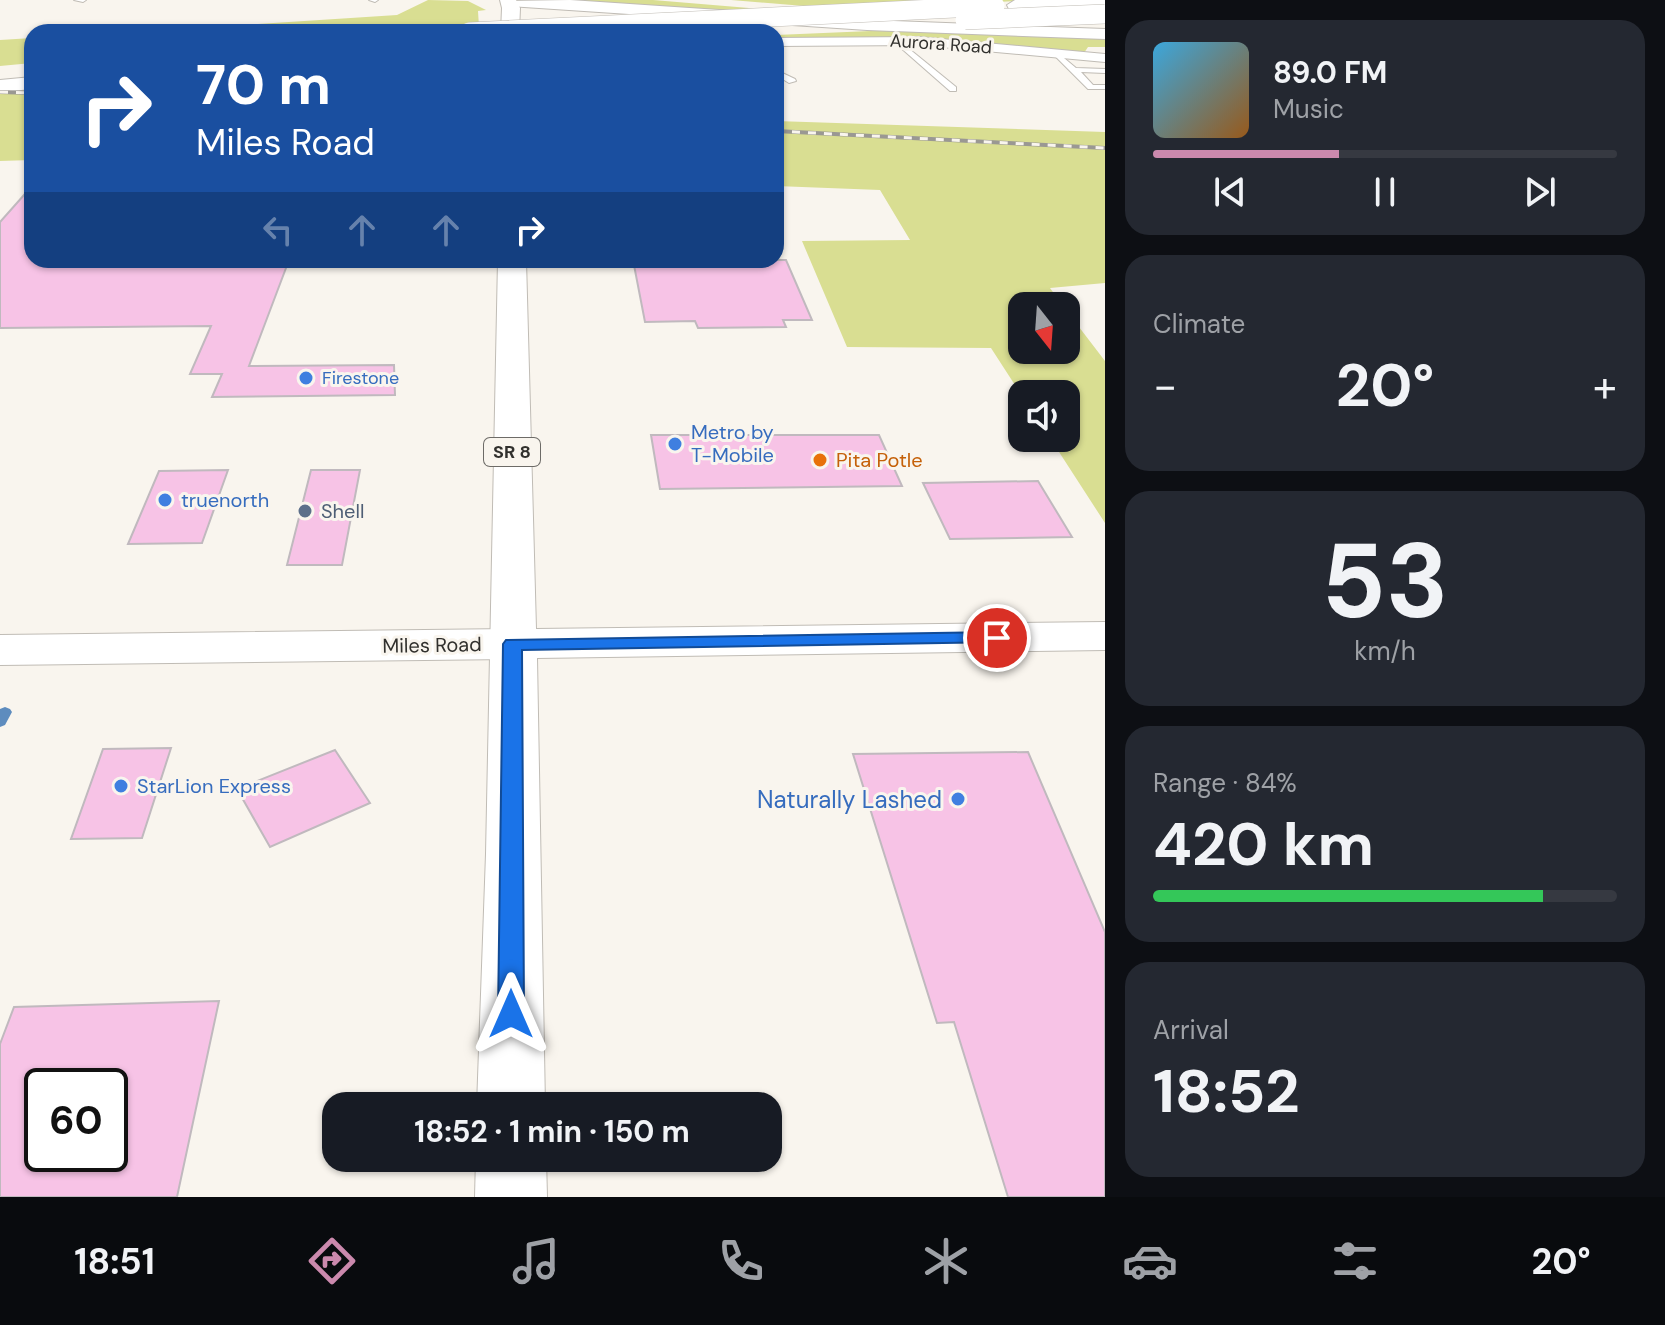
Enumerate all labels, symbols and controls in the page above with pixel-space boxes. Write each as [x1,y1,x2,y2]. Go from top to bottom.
street label: Aurora Road [889,28,993,60]
text: 70 m [196,48,331,121]
text: 89.0 FM [1273,53,1387,92]
icon: right [64,56,168,160]
text: Music [1273,92,1344,126]
text: Miles Road [196,119,375,166]
icon: previous [1208,170,1252,214]
icon: pause [1363,170,1407,214]
icon: next [1518,170,1562,214]
icon: left [256,208,300,252]
icon: ahead [340,208,384,252]
icon: ahead [424,208,468,252]
icon: right [508,208,552,252]
north arrow [1008,292,1080,364]
map controls [1008,292,1080,452]
text: Climate [1153,307,1245,341]
text: 20° [1336,346,1434,425]
text: − [1153,357,1177,415]
text: + [1593,357,1617,415]
place label: Firestone [322,366,399,390]
marker: Firestone [297,369,315,387]
button: sound [1008,380,1080,452]
place label: Metro by T-Mobile [691,419,774,468]
marker: Metro by T-Mobile [666,435,684,453]
road number: SR 8 [484,438,540,466]
place label: Pita Potle [836,447,923,473]
marker: Pita Potle [811,451,829,469]
place label: truenorth [181,487,269,513]
marker: truenorth [156,491,174,509]
place label: Shell [321,498,364,524]
marker: Shell [296,502,314,520]
text: 53 [1321,514,1449,649]
pin [963,604,1031,672]
icon: arrive [975,616,1019,660]
street label: Miles Road [382,631,482,659]
text: km/h [1354,634,1416,668]
text: Range · 84% [1153,766,1297,800]
place label: StarLion Express [137,773,291,799]
marker: StarLion Express [112,777,130,795]
place label: Naturally Lashed [757,784,942,815]
marker: Naturally Lashed [949,790,967,808]
text: 420 km [1153,805,1374,884]
position arrow [469,972,553,1056]
text: Arrival [1153,1013,1229,1047]
text: 18:52 [1153,1052,1300,1131]
speed limit sign: 60 [24,1068,128,1172]
text: 18:52 · 1 min · 150 m [414,1112,690,1151]
icon: directions [304,1233,360,1289]
icon: music [508,1233,564,1289]
icon: phone [713,1233,769,1289]
icon: climate [918,1233,974,1289]
icon: car [1122,1233,1178,1289]
icon: filters [1327,1233,1383,1289]
text: 18:51 [74,1238,155,1285]
text: 20° [1532,1238,1591,1285]

